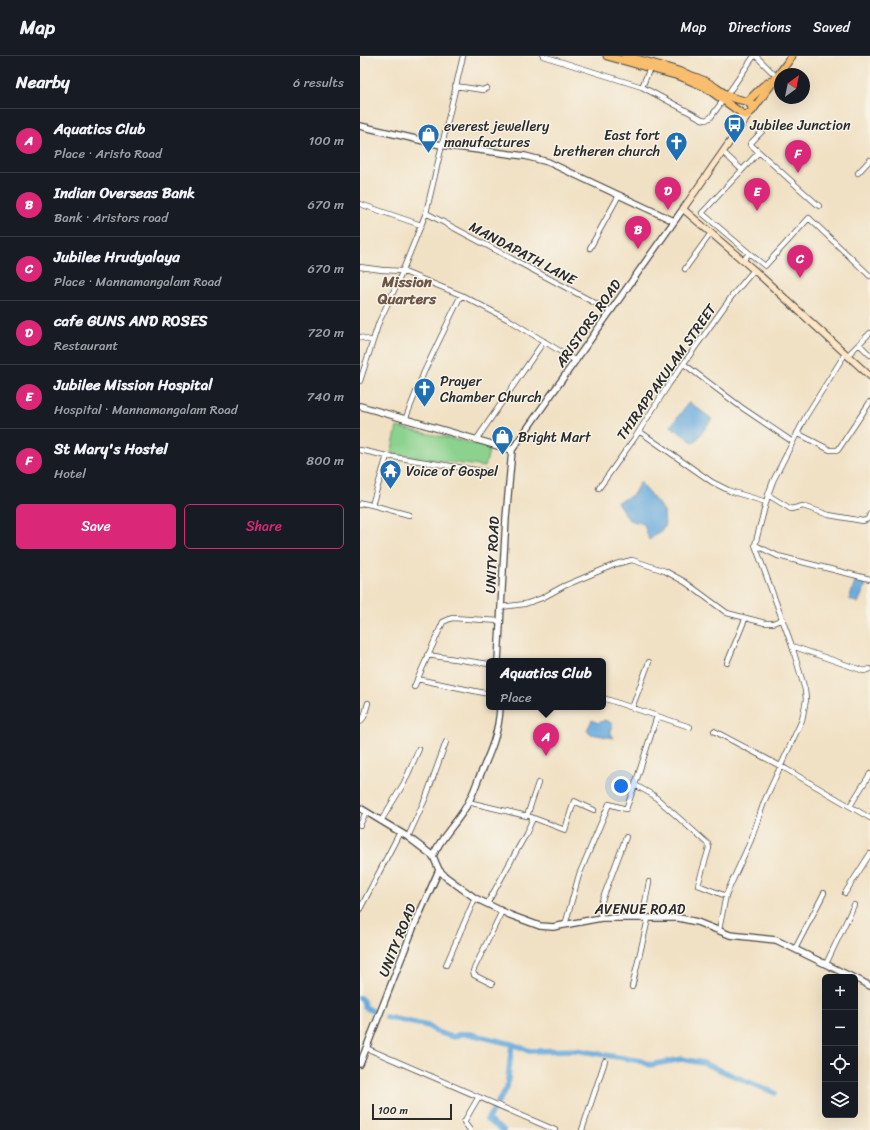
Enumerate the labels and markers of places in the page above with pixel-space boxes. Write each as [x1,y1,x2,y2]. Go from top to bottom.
bus stop icon: Jubilee Junction [722,112,748,145]
place label: Jubilee Junction [749,113,851,138]
place label: everest jewellery manufactures [444,114,550,155]
shop icon: everest jewellery manufactures [416,121,442,154]
place label: East fort bretheren church [554,123,660,164]
church icon: East fort bretheren church [663,130,689,163]
pin: F [785,140,811,173]
pin: D [655,177,681,210]
pin: E [744,178,770,211]
pin: B [625,216,651,249]
pin: C [787,245,813,278]
place label: Prayer Chamber Church [440,369,542,410]
church icon: Prayer Chamber Church [412,376,438,409]
shop icon: Bright Mart [490,424,516,457]
place label: Bright Mart [518,425,592,450]
temple icon: Voice of Gospel [377,458,403,491]
place label: Voice of Gospel [406,459,499,484]
pin: A [533,723,559,756]

